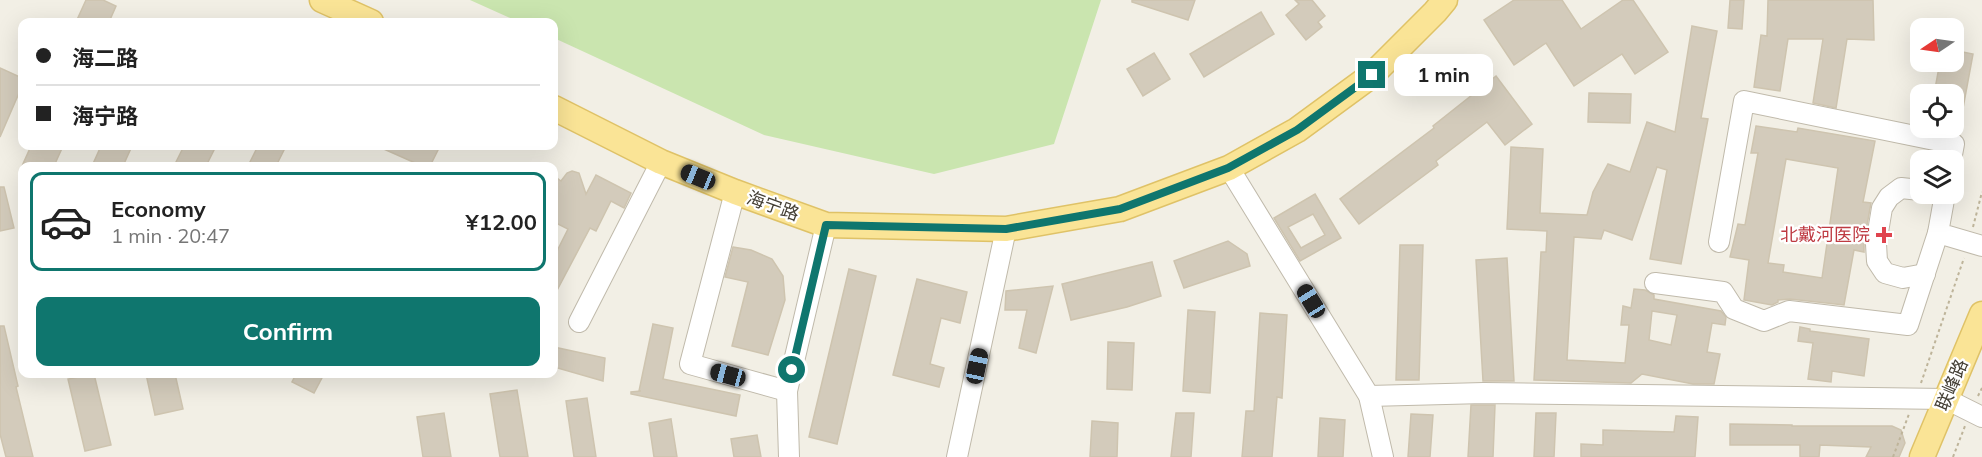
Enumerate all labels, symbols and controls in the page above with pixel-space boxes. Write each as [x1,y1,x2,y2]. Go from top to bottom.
north arrow [1910,18,1964,72]
map controls [1910,18,1964,204]
text: 海二路 [72,44,138,72]
callout: 1 min [1393,54,1492,96]
route end [1358,61,1385,88]
text: 1 min [1417,62,1470,87]
button: locate [1910,84,1964,138]
text: 海宁路 [72,102,138,130]
button: layers [1910,150,1964,204]
car [678,162,718,192]
street label: 海宁路 [744,185,802,226]
icon: car [39,195,93,249]
text: Economy [111,195,206,223]
text: ¥12.00 [466,208,537,236]
text: 1 min · 20:47 [111,223,230,248]
place label: 北戴河医院 [1780,223,1870,246]
marker: 北戴河医院 [1875,226,1893,244]
car [1294,281,1328,321]
button: Confirm [36,297,540,366]
car [964,347,990,385]
street label: 联峰路 [1930,355,1973,414]
route start [778,356,805,383]
car [708,362,748,388]

